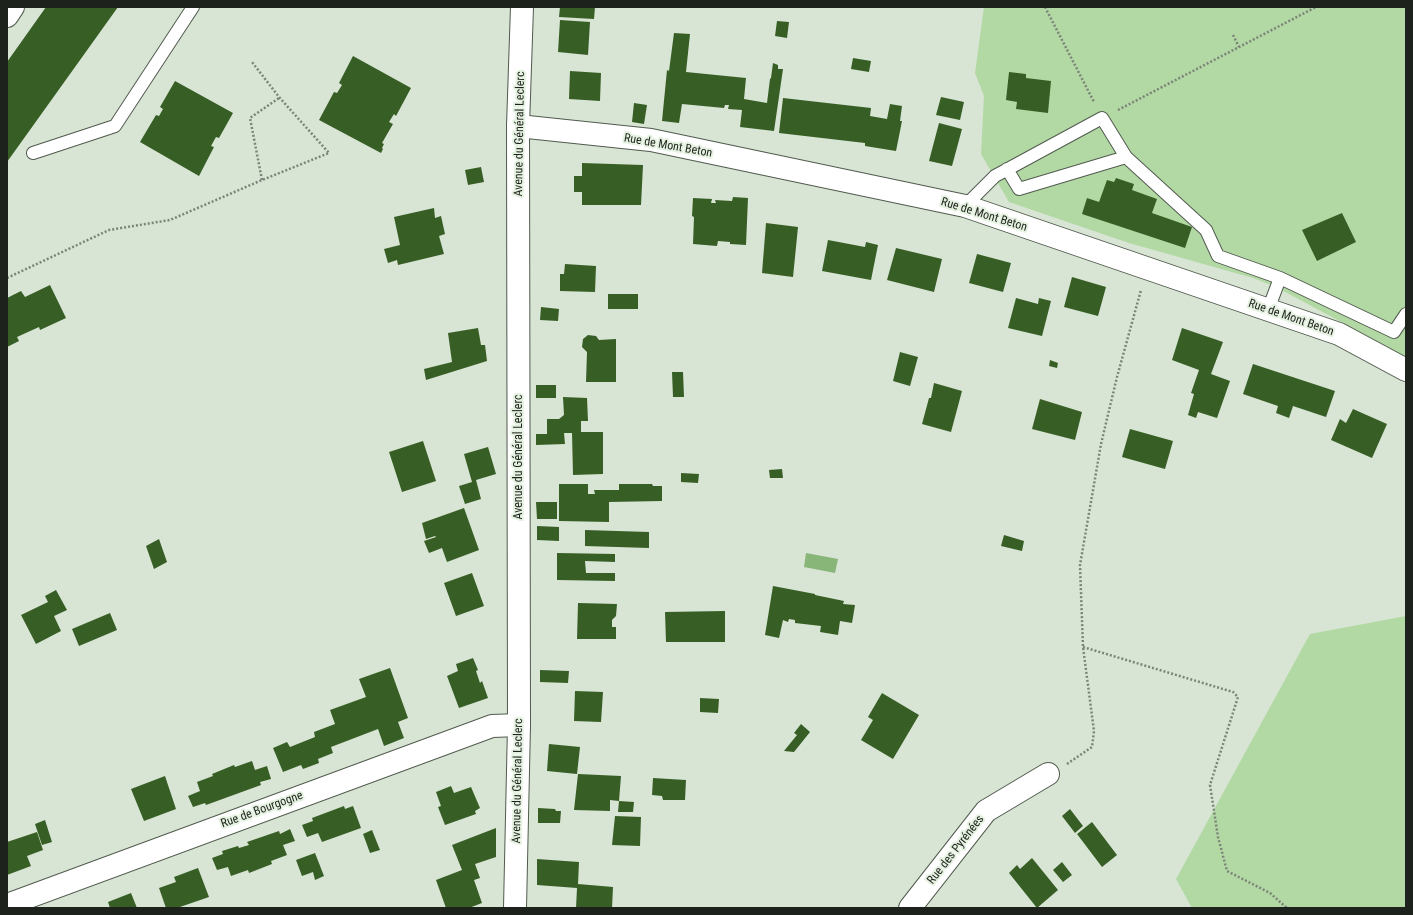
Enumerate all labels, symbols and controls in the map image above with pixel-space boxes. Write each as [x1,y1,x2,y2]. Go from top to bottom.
street label: Avenue du Général Leclerc [512,71,528,197]
street label: Rue de Mont Beton [623,131,713,161]
street label: Rue de Mont Beton [939,195,1029,235]
street label: Rue de Mont Beton [1246,297,1336,339]
street label: Avenue du Général Leclerc [512,395,526,519]
street label: Avenue du Général Leclerc [510,718,526,844]
street label: Rue de Bourgogne [219,789,305,831]
street label: Rue des Pyrénées [925,813,987,887]

